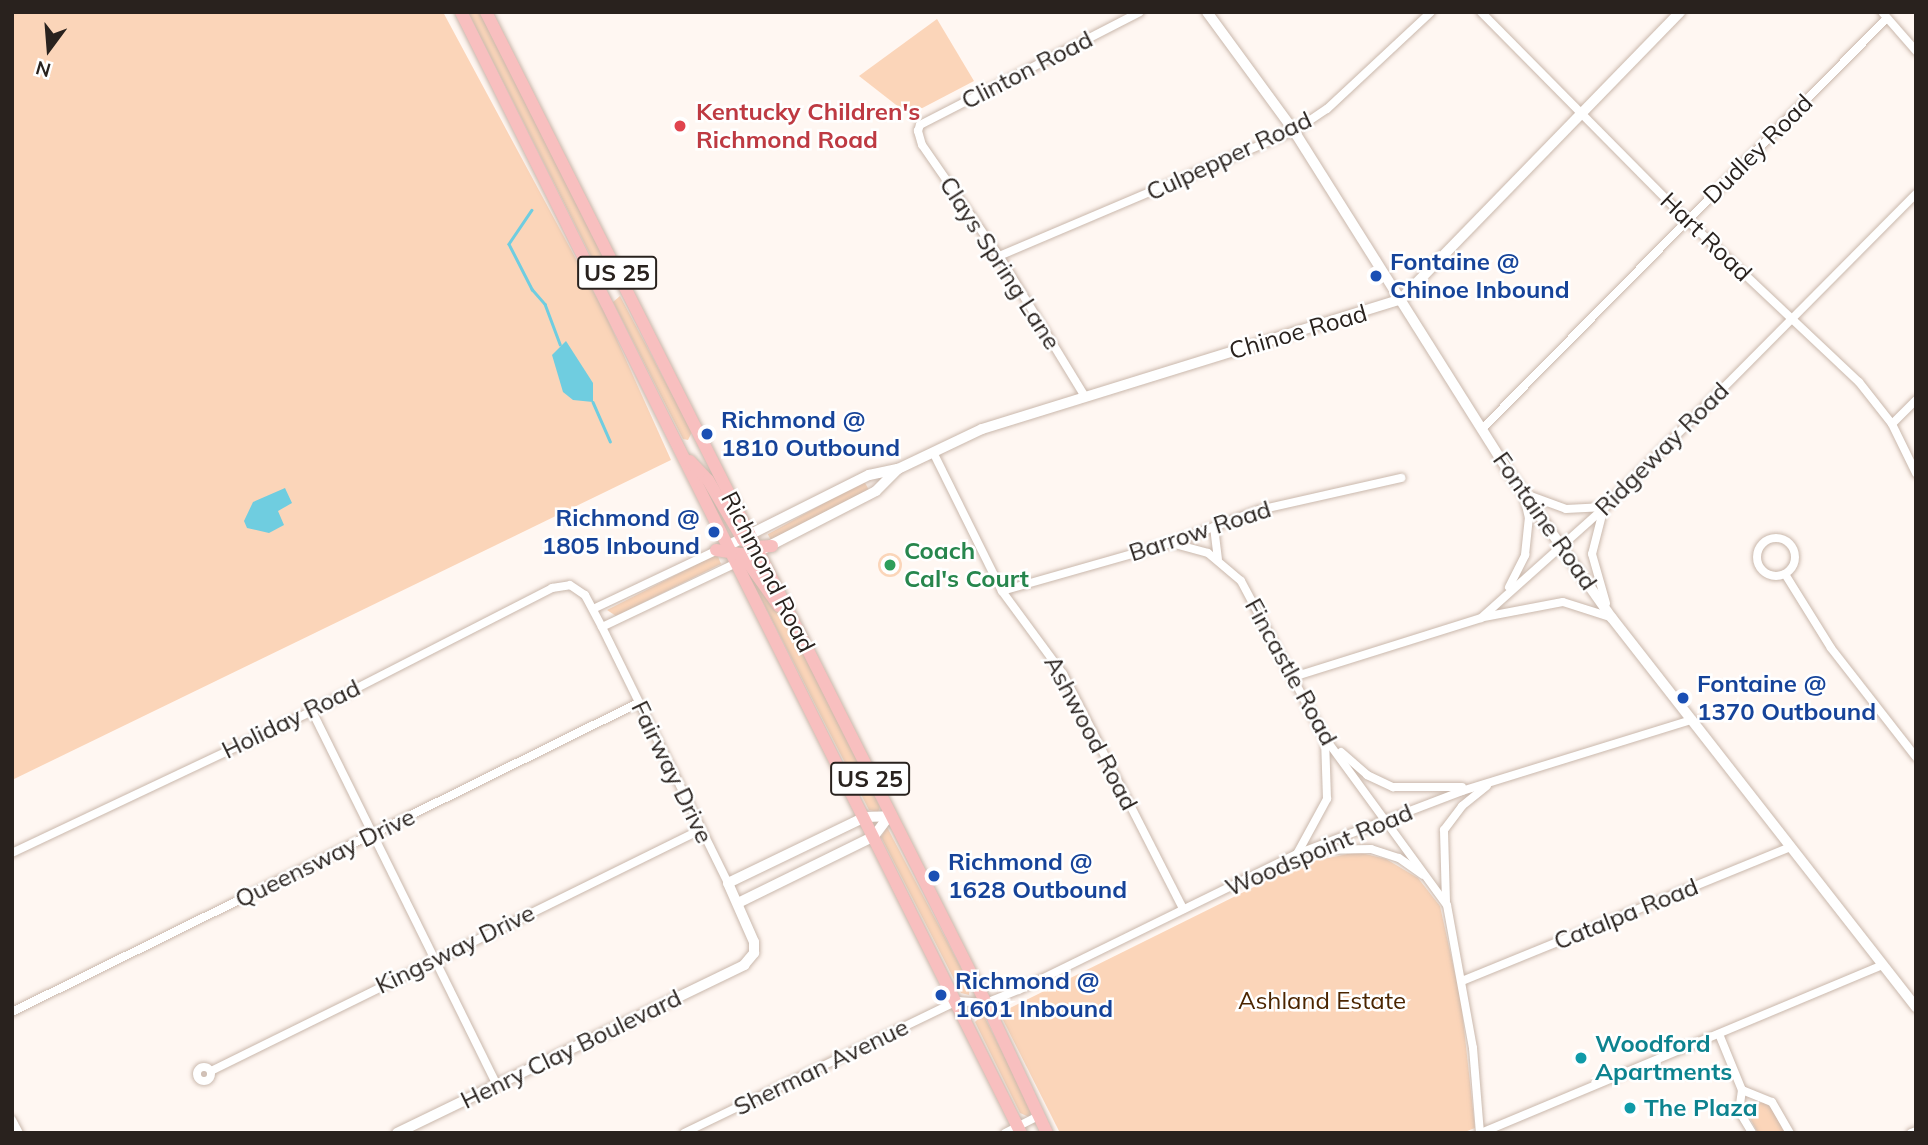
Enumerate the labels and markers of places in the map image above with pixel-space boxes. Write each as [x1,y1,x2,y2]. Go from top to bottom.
place label: Kentucky Children's Richmond Road [696,98,920,154]
marker: Kentucky Children's Richmond Road [670,116,690,136]
place label: Fontaine @ Chinoe Inbound [1390,248,1570,304]
marker: Fontaine @ Chinoe Inbound [1368,268,1384,284]
place label: Richmond @ 1810 Outbound [721,406,900,462]
marker: Richmond @ 1810 Outbound [699,426,715,442]
place label: Richmond @ 1805 Inbound [542,504,700,560]
marker: Richmond @ 1805 Inbound [706,524,722,540]
place label: Coach Cal's Court [904,537,1029,593]
marker: Coach Cal's Court [882,557,898,573]
place label: Fontaine @ 1370 Outbound [1697,670,1876,726]
marker: Fontaine @ 1370 Outbound [1675,690,1691,706]
place label: Richmond @ 1628 Outbound [948,848,1127,904]
marker: Richmond @ 1628 Outbound [926,868,942,884]
place label: Richmond @ 1601 Inbound [955,967,1113,1023]
marker: Richmond @ 1601 Inbound [933,987,949,1003]
place label: Woodford Apartments [1595,1030,1732,1086]
marker: Woodford Apartments [1573,1050,1589,1066]
place label: The Plaza [1644,1094,1758,1122]
marker: The Plaza [1622,1100,1638,1116]

